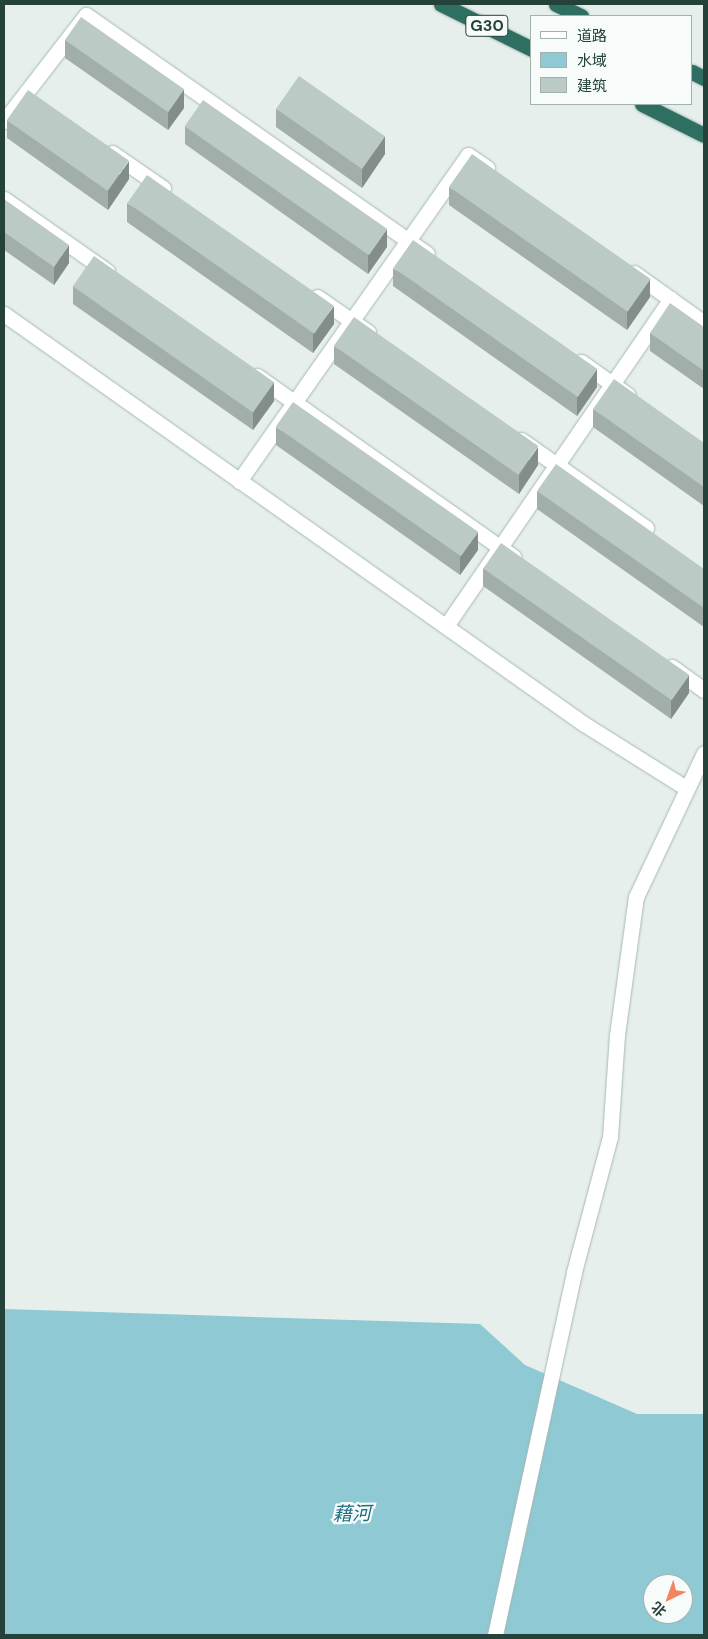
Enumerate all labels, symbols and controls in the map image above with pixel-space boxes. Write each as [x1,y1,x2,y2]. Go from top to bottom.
road number: G30 [464,12,510,40]
legend [530,15,693,105]
text: 道路 [577,26,607,46]
text: 水域 [577,51,607,71]
text: 建筑 [577,76,607,96]
water label: 藉河 [333,1502,371,1526]
north arrow [643,1574,693,1624]
text: 北 [647,1598,670,1621]

